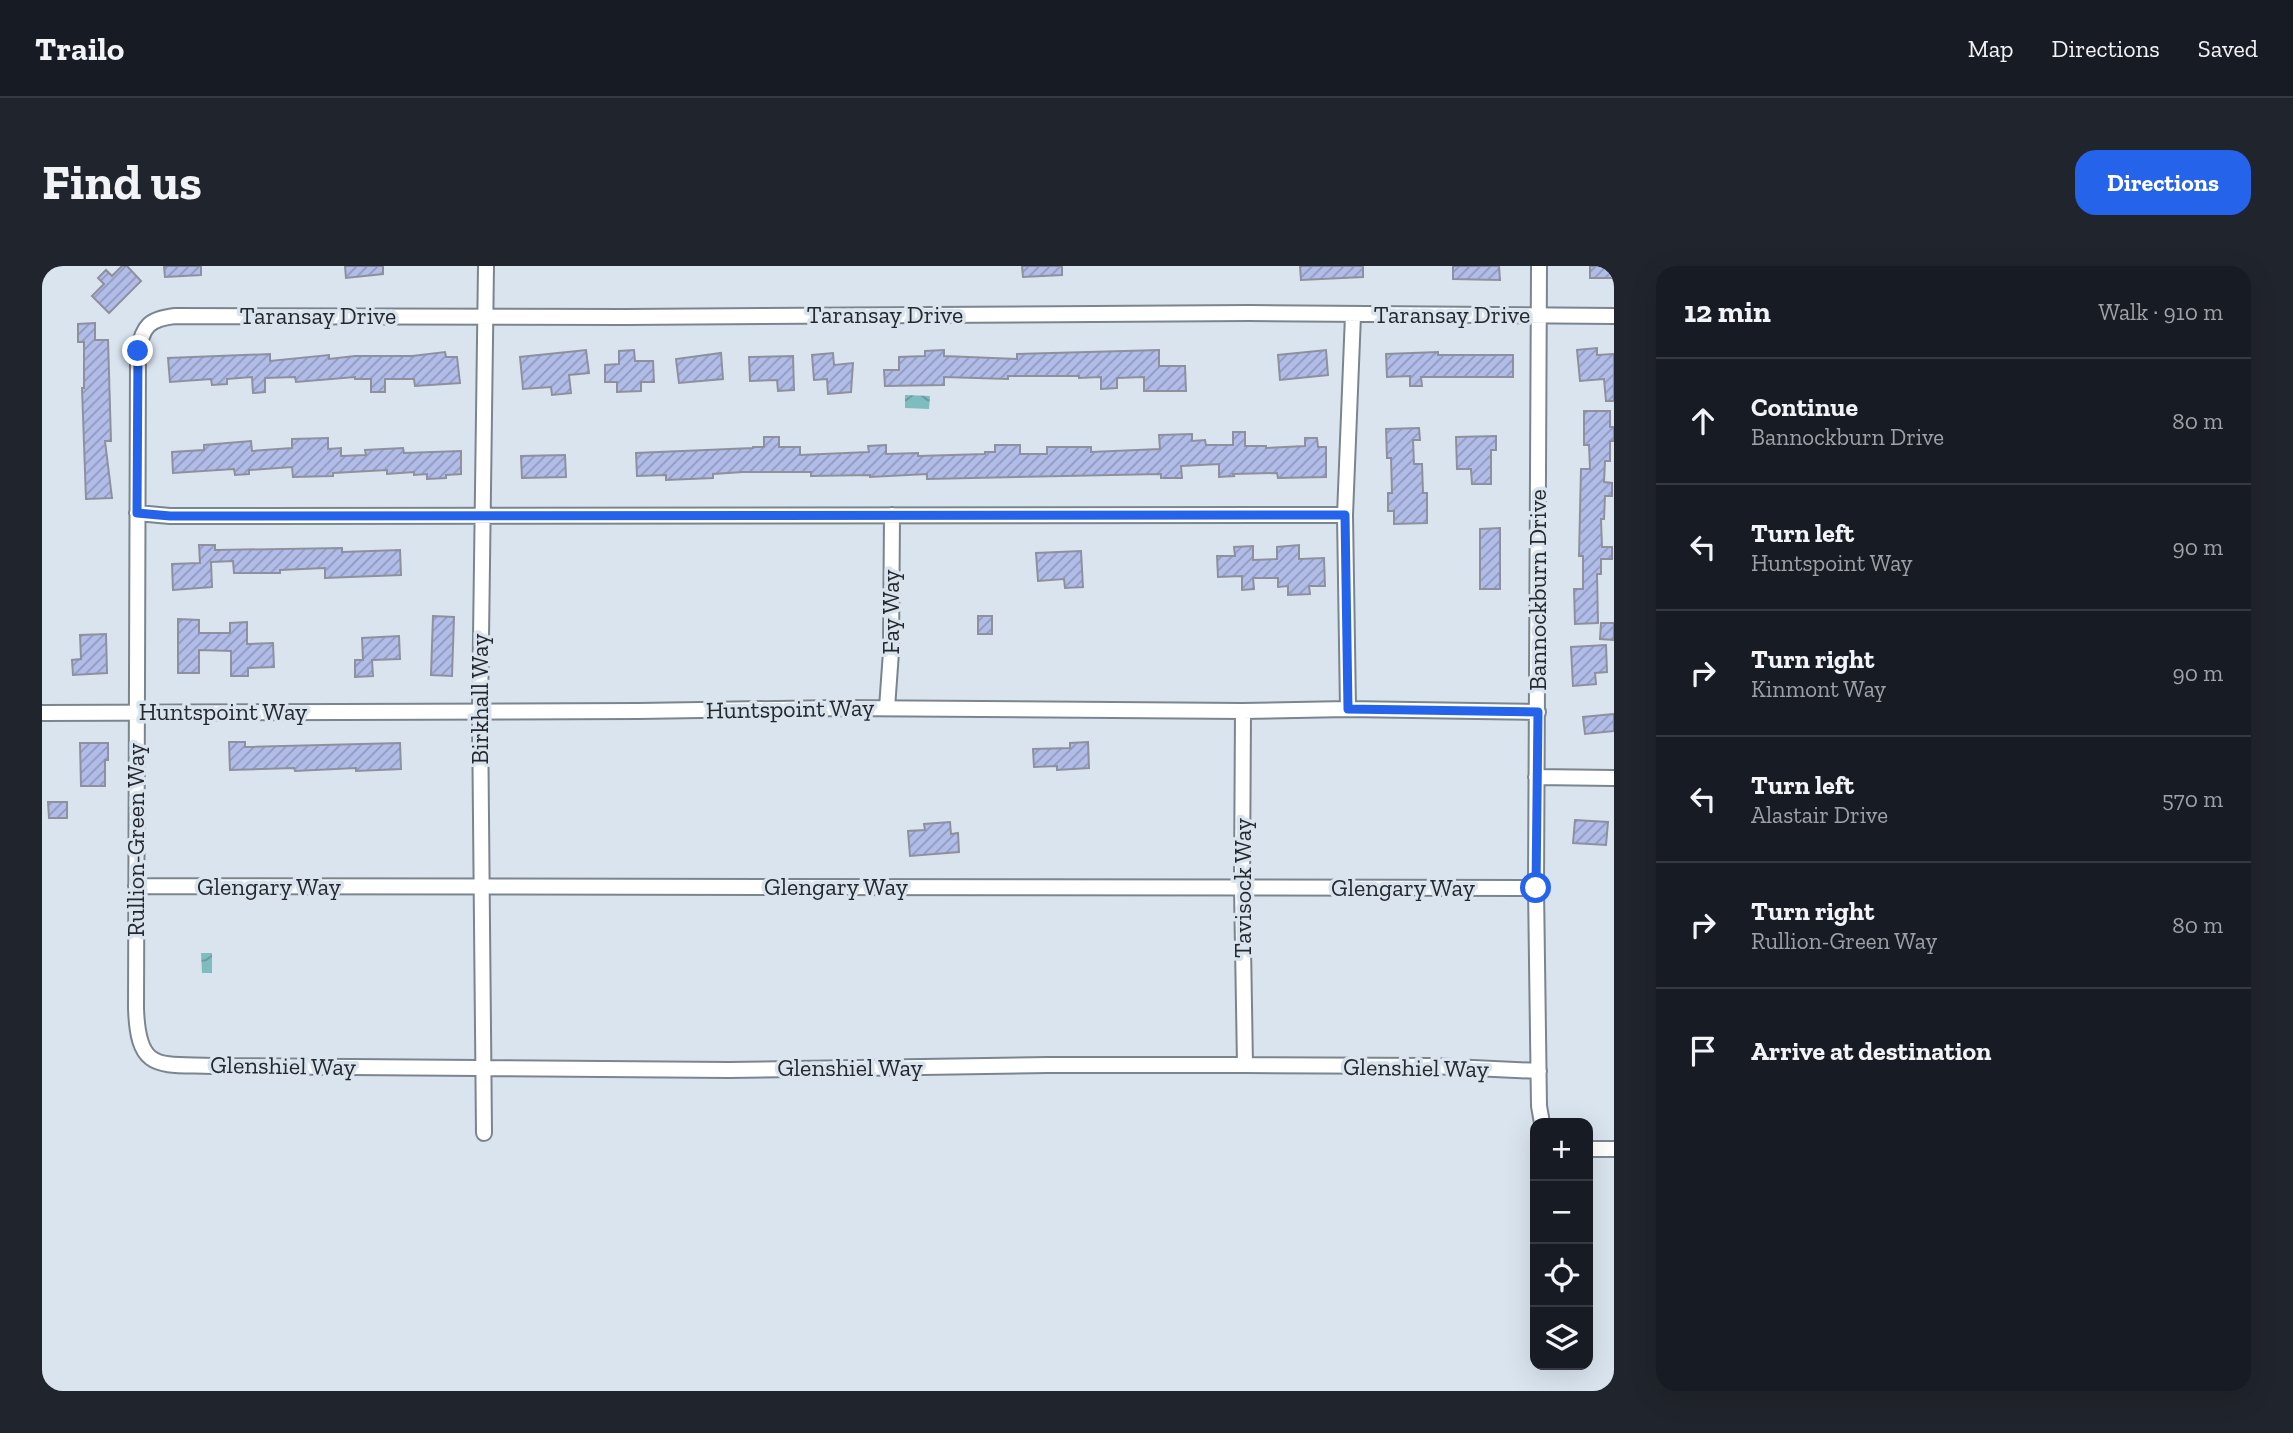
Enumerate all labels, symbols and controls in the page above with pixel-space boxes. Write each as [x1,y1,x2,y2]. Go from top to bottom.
text: Trailo [35,29,124,68]
text: Map [1968,34,2014,63]
text: Directions [2052,34,2160,63]
text: Saved [2198,34,2258,63]
button: Directions [2075,150,2251,215]
text: Find us [42,153,202,212]
text: 12 min [1684,294,1771,330]
text: Walk · 910 m [2098,298,2223,326]
street label: Taransay Drive [807,300,963,329]
street label: Taransay Drive [1374,300,1530,329]
street label: Taransay Drive [240,301,396,330]
route end [122,335,153,366]
text: Continue [1751,391,1858,423]
icon: ahead [1684,402,1722,440]
text: 80 m [2172,407,2223,435]
text: Bannockburn Drive [1751,423,1944,451]
street label: Bannockburn Drive [1523,489,1552,691]
text: Turn left [1751,517,1854,549]
icon: left [1684,528,1722,566]
text: 90 m [2172,533,2223,561]
text: Huntspoint Way [1751,549,1913,577]
street label: Fay Way [876,569,905,655]
street label: Birkhall Way [465,633,494,764]
text: Turn right [1751,643,1874,675]
icon: right [1684,654,1722,692]
text: 90 m [2172,659,2223,687]
text: Kinmont Way [1751,675,1886,703]
street label: Huntspoint Way [705,693,875,724]
street label: Huntspoint Way [139,697,308,726]
street label: Rullion-Green Way [121,742,150,937]
text: Turn left [1751,769,1854,801]
icon: left [1684,780,1722,818]
text: 570 m [2162,785,2223,813]
text: Alastair Drive [1751,801,1888,829]
street label: Tavisock Way [1228,817,1257,958]
street label: Glengary Way [197,872,342,901]
street label: Glengary Way [764,872,909,901]
route start [1520,872,1551,903]
street label: Glengary Way [1331,873,1476,902]
text: Turn right [1751,895,1874,927]
icon: right [1684,906,1722,944]
text: 80 m [2172,911,2223,939]
text: Rullion-Green Way [1751,927,1937,955]
icon: arrive [1684,1032,1722,1070]
text: Arrive at destination [1751,1035,1991,1067]
street label: Glenshiel Way [210,1050,357,1081]
street label: Glenshiel Way [1343,1052,1490,1083]
street label: Glenshiel Way [777,1053,924,1082]
map controls [1530,1118,1593,1370]
button: + [1530,1118,1593,1181]
button: − [1530,1181,1593,1244]
button: locate [1530,1244,1593,1307]
button: layers [1530,1307,1593,1370]

